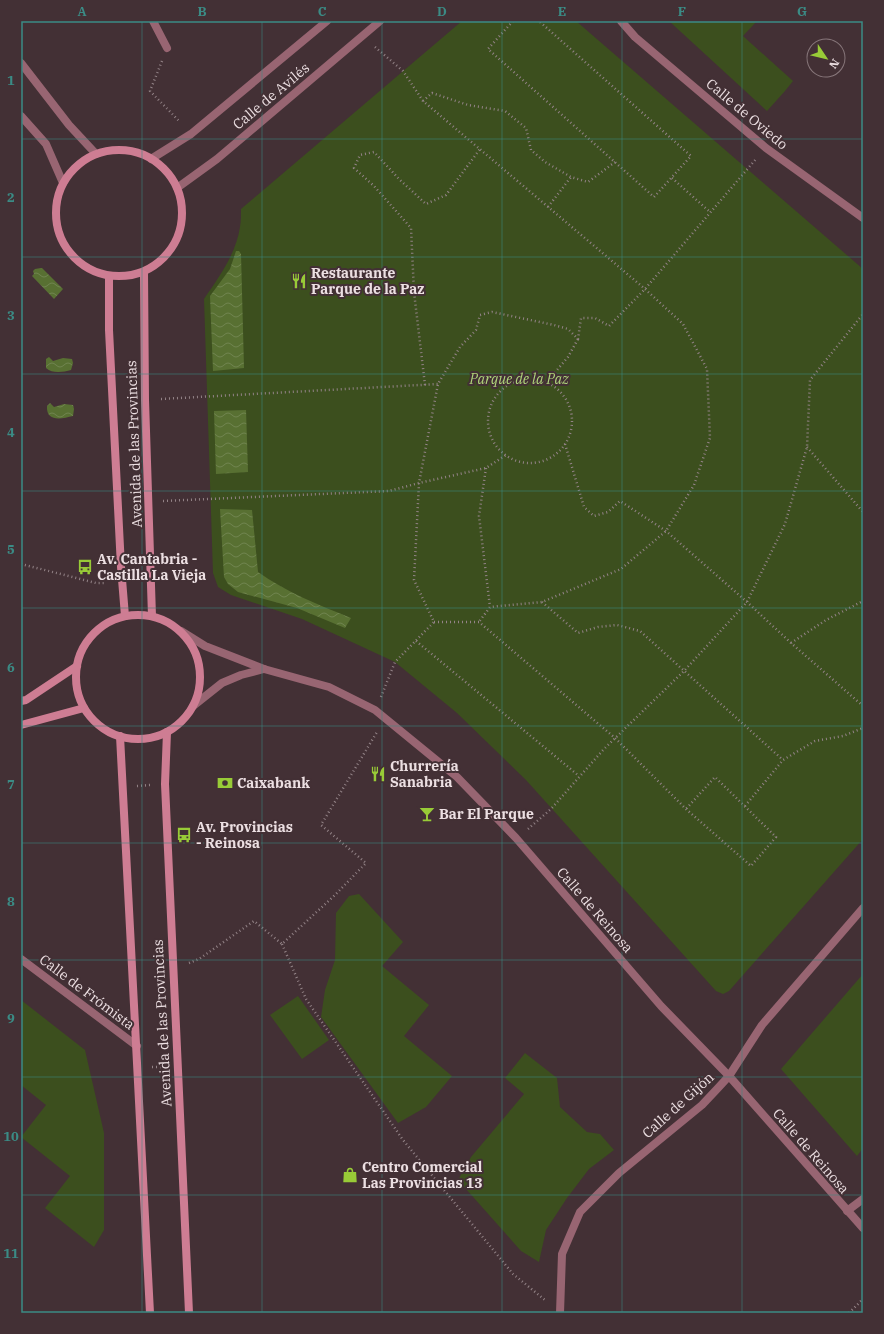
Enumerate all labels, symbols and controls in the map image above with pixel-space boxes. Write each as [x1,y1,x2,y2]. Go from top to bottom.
text: A [77,3,87,20]
text: B [197,3,207,20]
text: C [318,3,327,20]
text: D [437,3,447,20]
text: E [558,3,566,20]
text: F [678,3,686,20]
text: G [797,3,807,20]
north arrow [806,38,846,78]
text: N [826,56,842,72]
street label: Calle de Avilés [229,59,313,133]
text: 1 [7,72,15,89]
street label: Calle de Oviedo [702,75,792,153]
text: 2 [7,189,15,206]
place label: Restaurante Parque de la Paz [311,264,425,298]
restaurant icon: Restaurante Parque de la Paz [290,272,308,290]
text: 3 [7,307,15,324]
street label: Avenida de las Provincias [122,360,146,528]
park label: Parque de la Paz [468,370,569,388]
text: 4 [7,424,15,441]
text: 5 [7,541,15,558]
place label: Av. Cantabria - Castilla La Vieja [97,550,206,584]
bus stop icon: Av. Cantabria - Castilla La Vieja [76,558,94,576]
text: 6 [7,659,15,676]
place label: Churrería Sanabria [390,757,459,791]
restaurant icon: Churrería Sanabria [369,765,387,783]
bank icon: Caixabank [216,774,234,792]
place label: Caixabank [237,774,310,792]
text: 7 [7,776,15,793]
bar icon: Bar El Parque [418,805,436,823]
place label: Bar El Parque [439,805,534,823]
place label: Av. Provincias - Reinosa [196,818,293,852]
bus stop icon: Av. Provincias - Reinosa [175,826,193,844]
street label: Calle de Reinosa [553,864,637,957]
text: 8 [7,893,15,910]
street label: Avenida de las Provincias [149,939,175,1107]
street label: Calle de Frómista [36,950,138,1034]
text: 9 [7,1010,15,1027]
street label: Calle de Gijón [638,1068,718,1142]
street label: Calle de Reinosa [769,1105,853,1198]
text: 10 [3,1128,19,1145]
place label: Centro Comercial Las Provincias 13 [362,1158,483,1192]
shop icon: Centro Comercial Las Provincias 13 [341,1166,359,1184]
text: 11 [3,1245,19,1262]

